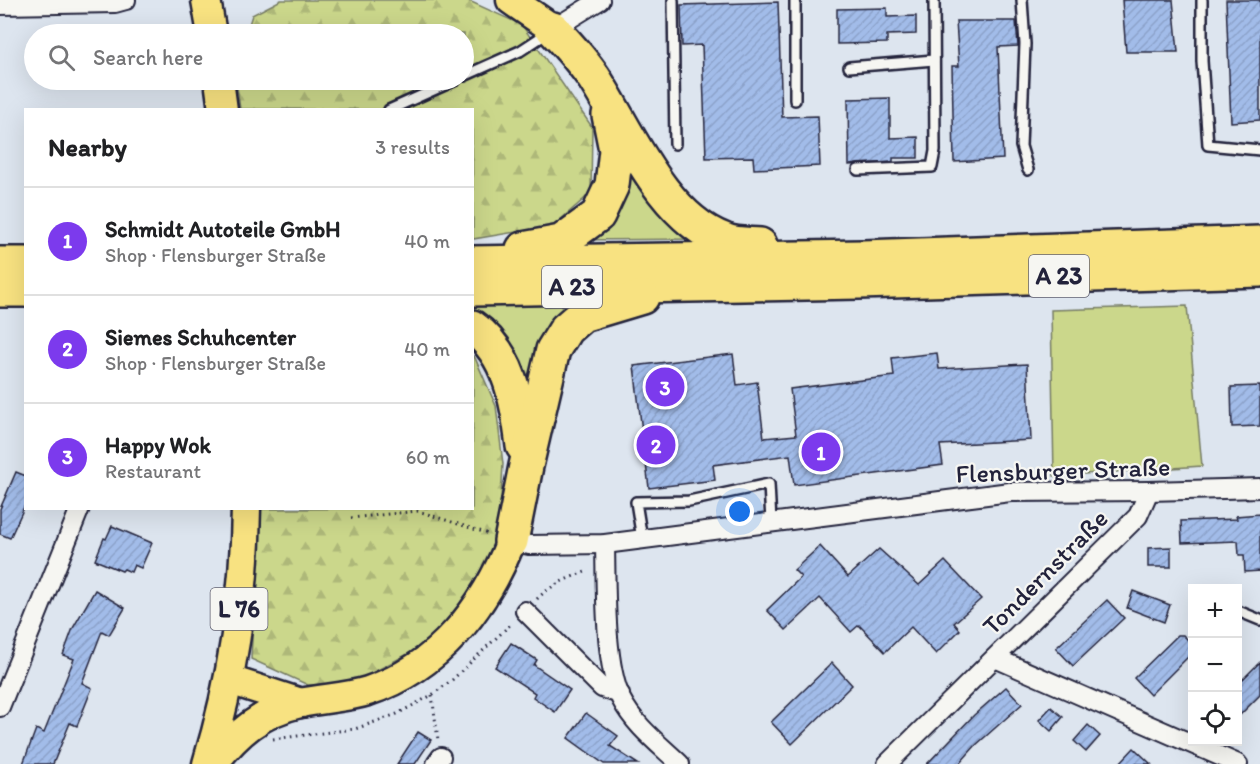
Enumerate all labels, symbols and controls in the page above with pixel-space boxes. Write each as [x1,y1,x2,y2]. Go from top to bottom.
search box [24,24,474,90]
icon: search [45,41,78,74]
text: Search here [93,44,203,71]
text: Nearby [48,131,127,163]
text: 3 results [375,135,450,159]
text: Schmidt Autoteile GmbH [105,216,341,243]
text: 1 [63,229,72,253]
text: 40 m [404,229,450,253]
text: Shop · Flensburger Straße [105,243,326,267]
road number: A 23 [1029,255,1089,297]
road number: A 23 [542,266,602,308]
text: Siemes Schuhcenter [105,324,296,351]
text: 2 [62,337,73,361]
text: 40 m [404,337,450,361]
text: Shop · Flensburger Straße [105,351,326,375]
pin: 3 [646,364,684,410]
pin: 2 [636,422,676,468]
pin: 1 [802,430,840,474]
text: Happy Wok [105,432,211,459]
text: 3 [62,445,73,469]
text: 60 m [406,445,450,469]
street label: Flensburger Straße [955,450,1171,490]
text: Restaurant [105,459,201,483]
your location [725,497,754,526]
street label: Tondernstraße [975,502,1115,642]
map controls [1188,584,1242,746]
button: + [1188,584,1242,638]
road number: L 76 [210,588,268,630]
button: − [1188,638,1242,692]
button: locate [1188,692,1242,746]

